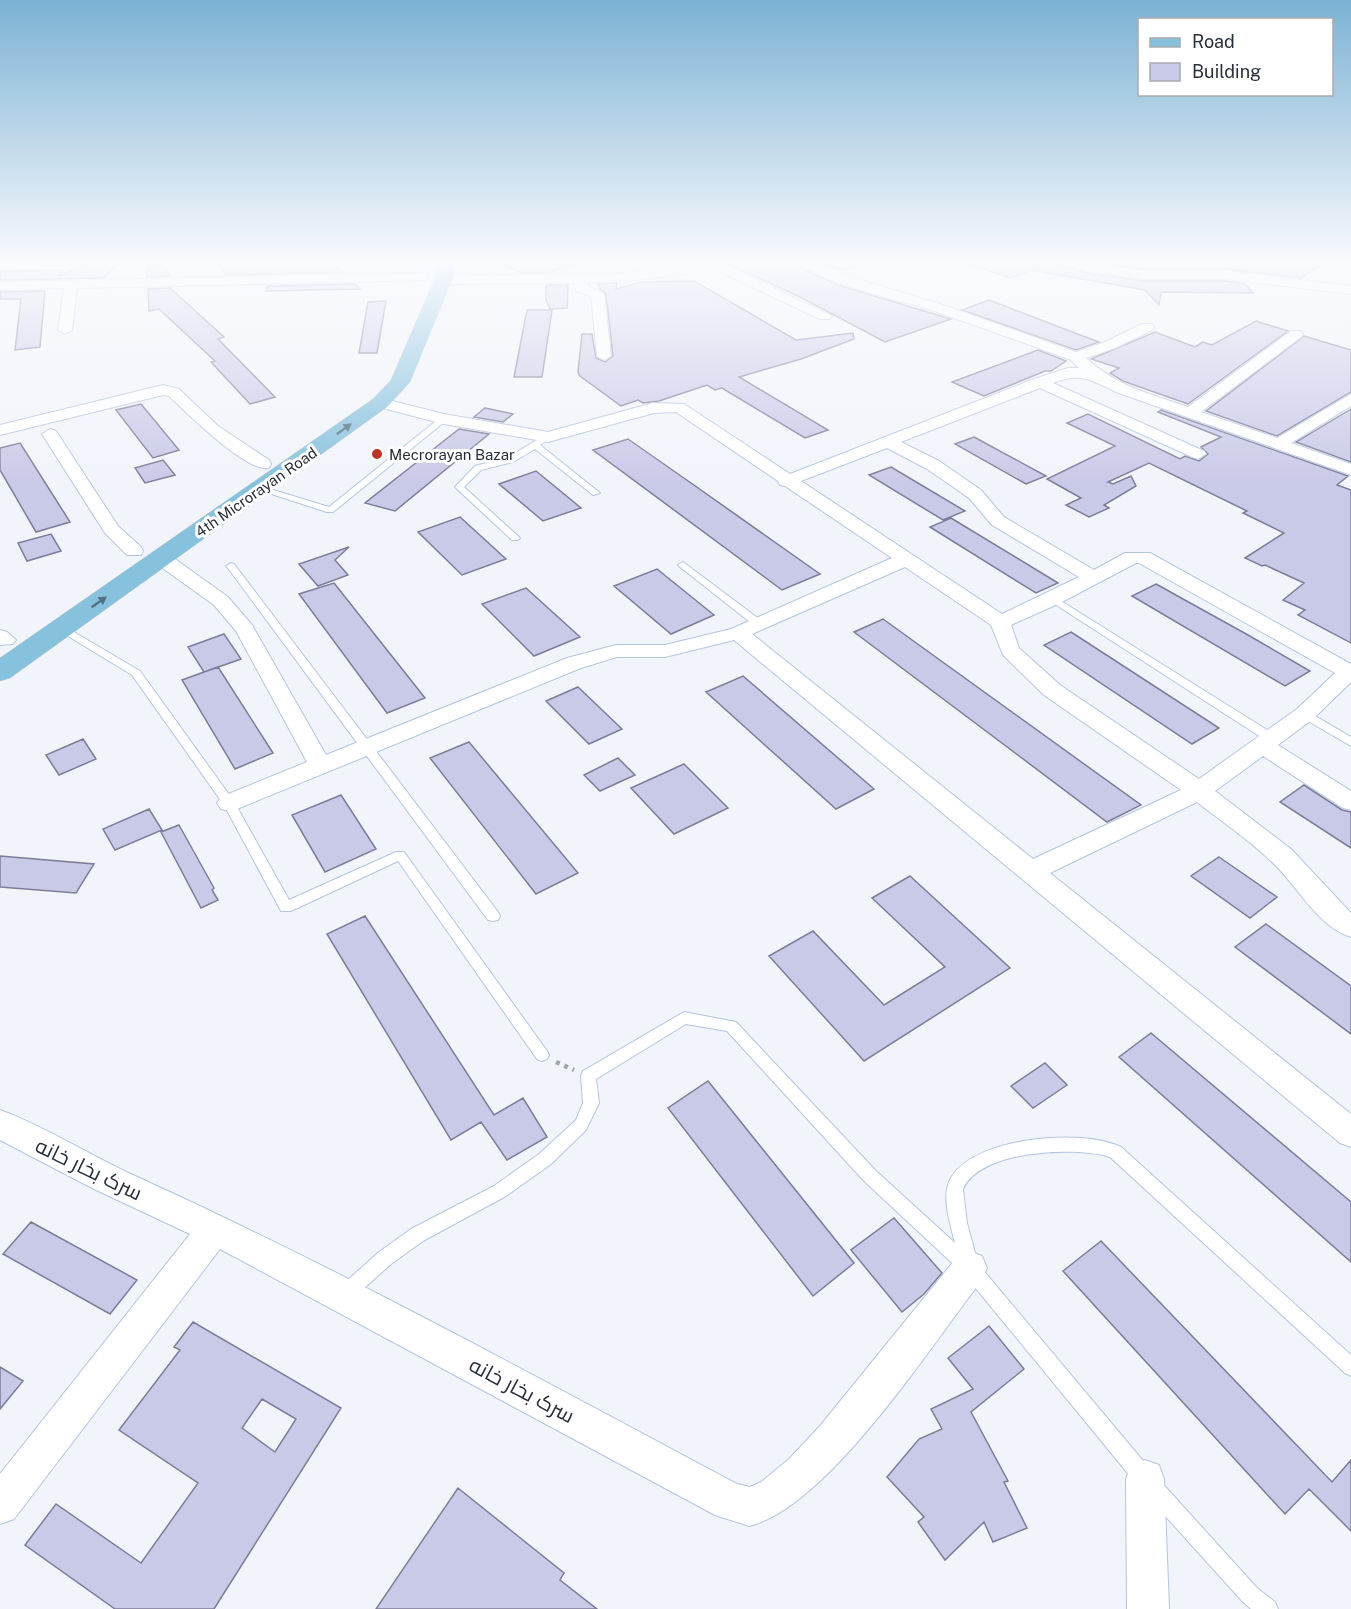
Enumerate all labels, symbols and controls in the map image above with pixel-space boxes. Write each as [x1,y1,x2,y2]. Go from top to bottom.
legend [1138,18,1333,96]
text: Road [1192,31,1235,52]
text: Building [1192,61,1261,82]
one-way arrow [336,423,352,435]
street label: 4th Microrayan Road [192,444,320,540]
place label: Mecrorayan Bazar [389,446,515,463]
marker: Mecrorayan Bazar [370,447,384,461]
one-way arrow [91,596,107,608]
street label: سرک بخار خانه [32,1132,146,1206]
street label: سرک بخار خانه [465,1352,579,1428]

